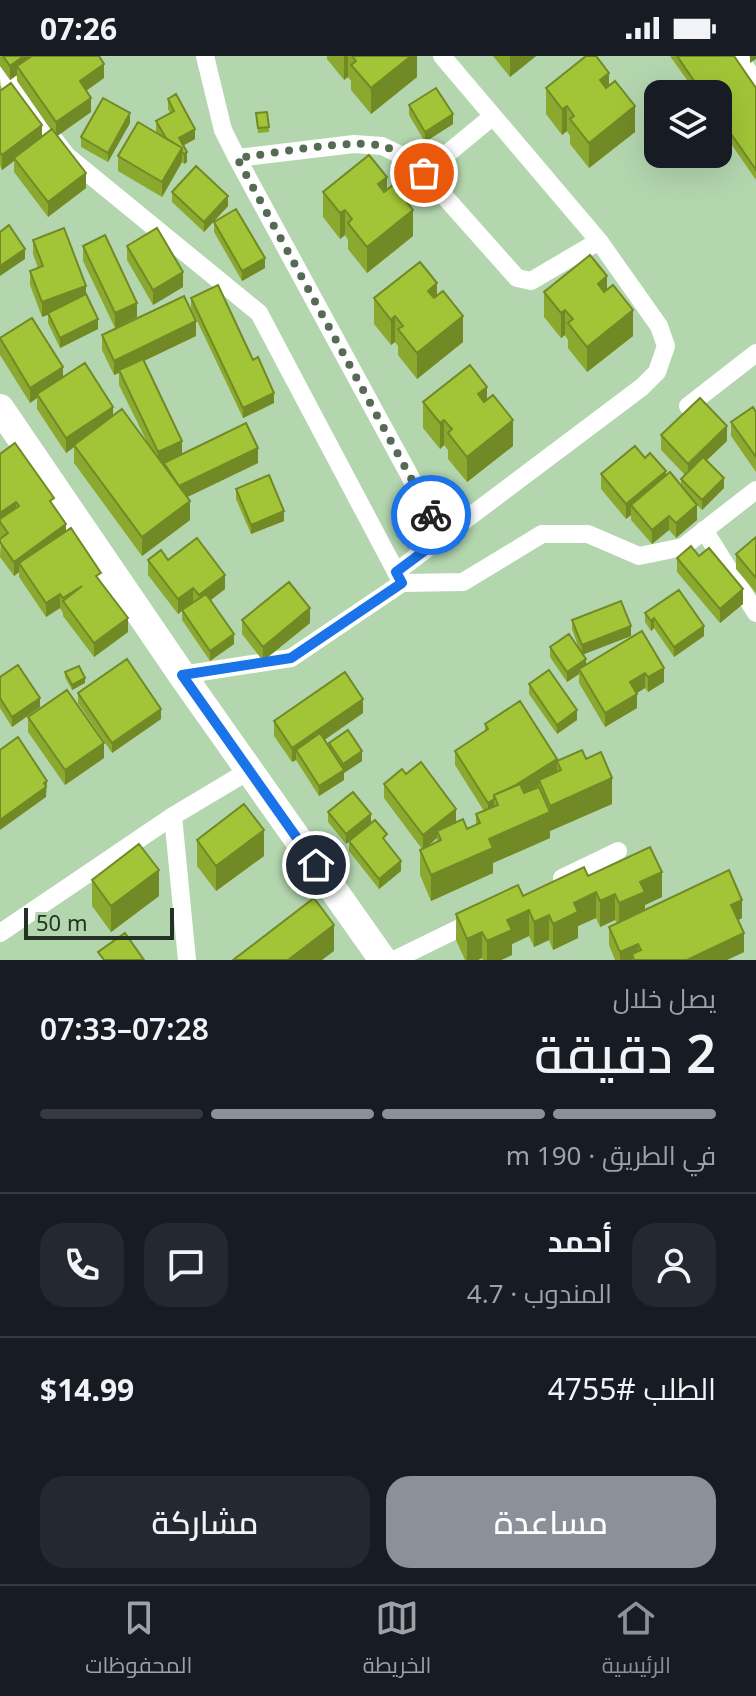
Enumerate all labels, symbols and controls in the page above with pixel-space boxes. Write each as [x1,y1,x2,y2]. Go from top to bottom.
text: 07:26 [40,8,117,49]
map controls [644,80,732,168]
button: layers [644,80,732,168]
pin [390,139,458,207]
icon: bag [402,151,446,195]
courier [391,475,471,555]
icon: bike [409,493,453,537]
pin [282,831,350,899]
icon: home [294,843,338,887]
scale bar [24,904,174,940]
text: 50 m [36,907,87,937]
text: يصل خلال [613,980,716,1016]
text: 07:28–07:33 [40,1008,209,1049]
text: 2 دقيقة [534,1017,716,1088]
text: في الطريق · 190 m [506,1137,716,1173]
text: أحمد [548,1220,612,1261]
button: phone [40,1223,124,1307]
button: chat [144,1223,228,1307]
button: person [632,1223,716,1307]
text: المندوب · 4.7 [467,1275,612,1311]
text: الطلب #4755 [548,1368,716,1409]
text: $14.99 [40,1369,134,1410]
button: مشاركة [40,1476,370,1568]
button: مساعدة [386,1476,716,1568]
tab: المحفوظات [85,1596,192,1686]
tab: الخريطة [363,1596,431,1686]
tab: الرئيسية [602,1596,671,1686]

